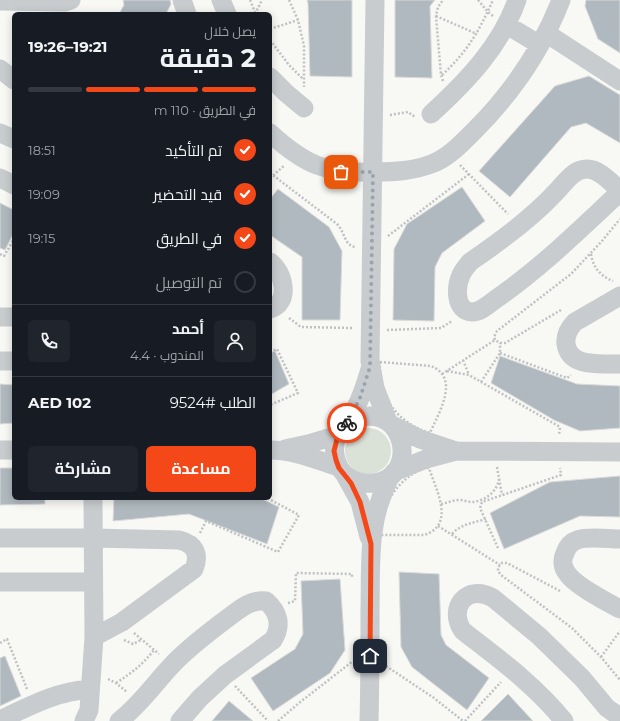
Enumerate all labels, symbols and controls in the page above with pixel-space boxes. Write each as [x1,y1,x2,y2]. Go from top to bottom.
text: يصل خلال [204,23,256,39]
text: 19:21–19:26 [28,37,107,56]
text: 2 دقيقة [160,42,256,74]
text: في الطريق · 110 m [154,102,256,118]
icon: check [234,139,256,161]
text: تم التأكيد [165,141,222,160]
text: 18:51 [28,142,56,158]
pin [324,155,358,189]
icon: bag [330,161,352,183]
icon: check [234,183,256,205]
text: قيد التحضير [153,185,222,204]
text: 19:09 [28,186,60,202]
icon: check [234,227,256,249]
text: في الطريق [156,229,222,248]
text: 19:15 [28,230,55,246]
text: تم التوصيل [156,273,222,292]
text: أحمد [172,319,204,338]
button: phone [28,320,70,362]
button: person [214,320,256,362]
text: المندوب · 4.4 [130,347,204,363]
text: AED 102 [28,393,91,412]
text: الطلب #9524 [170,393,256,412]
courier [327,403,367,443]
icon: bike [336,412,358,434]
button: مشاركة [28,446,138,492]
button: مساعدة [146,446,256,492]
pin [353,639,387,673]
icon: home [359,645,381,667]

